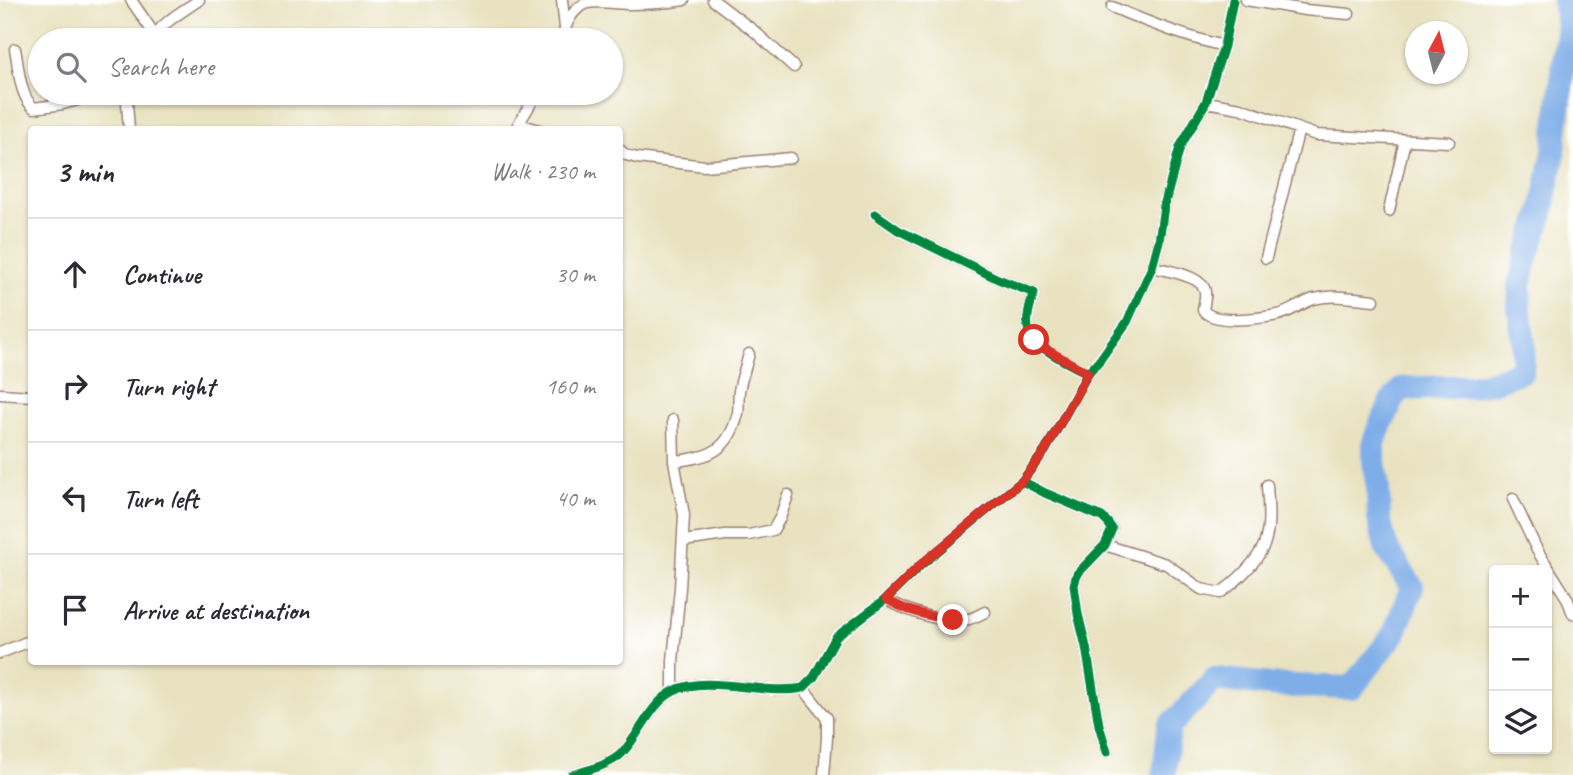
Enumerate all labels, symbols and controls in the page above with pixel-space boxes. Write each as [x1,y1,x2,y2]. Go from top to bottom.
north arrow [1405,21,1468,84]
search box [28,28,623,105]
icon: search [52,48,90,86]
text: Search here [108,50,214,83]
text: 3 min [56,153,113,191]
text: Walk · 230 m [491,157,595,186]
icon: ahead [56,255,94,293]
text: Continue [123,258,201,291]
text: 30 m [556,260,595,289]
route start [1018,324,1049,355]
icon: right [56,367,94,405]
text: Turn right [123,370,214,403]
text: 160 m [546,372,595,401]
icon: left [56,479,94,517]
text: Turn left [123,482,198,515]
text: 40 m [556,484,595,513]
map controls [1489,565,1552,754]
button: + [1489,565,1552,628]
icon: arrive [56,591,94,629]
text: Arrive at destination [123,594,309,627]
route end [937,604,968,635]
button: − [1489,628,1552,691]
button: layers [1489,691,1552,754]

